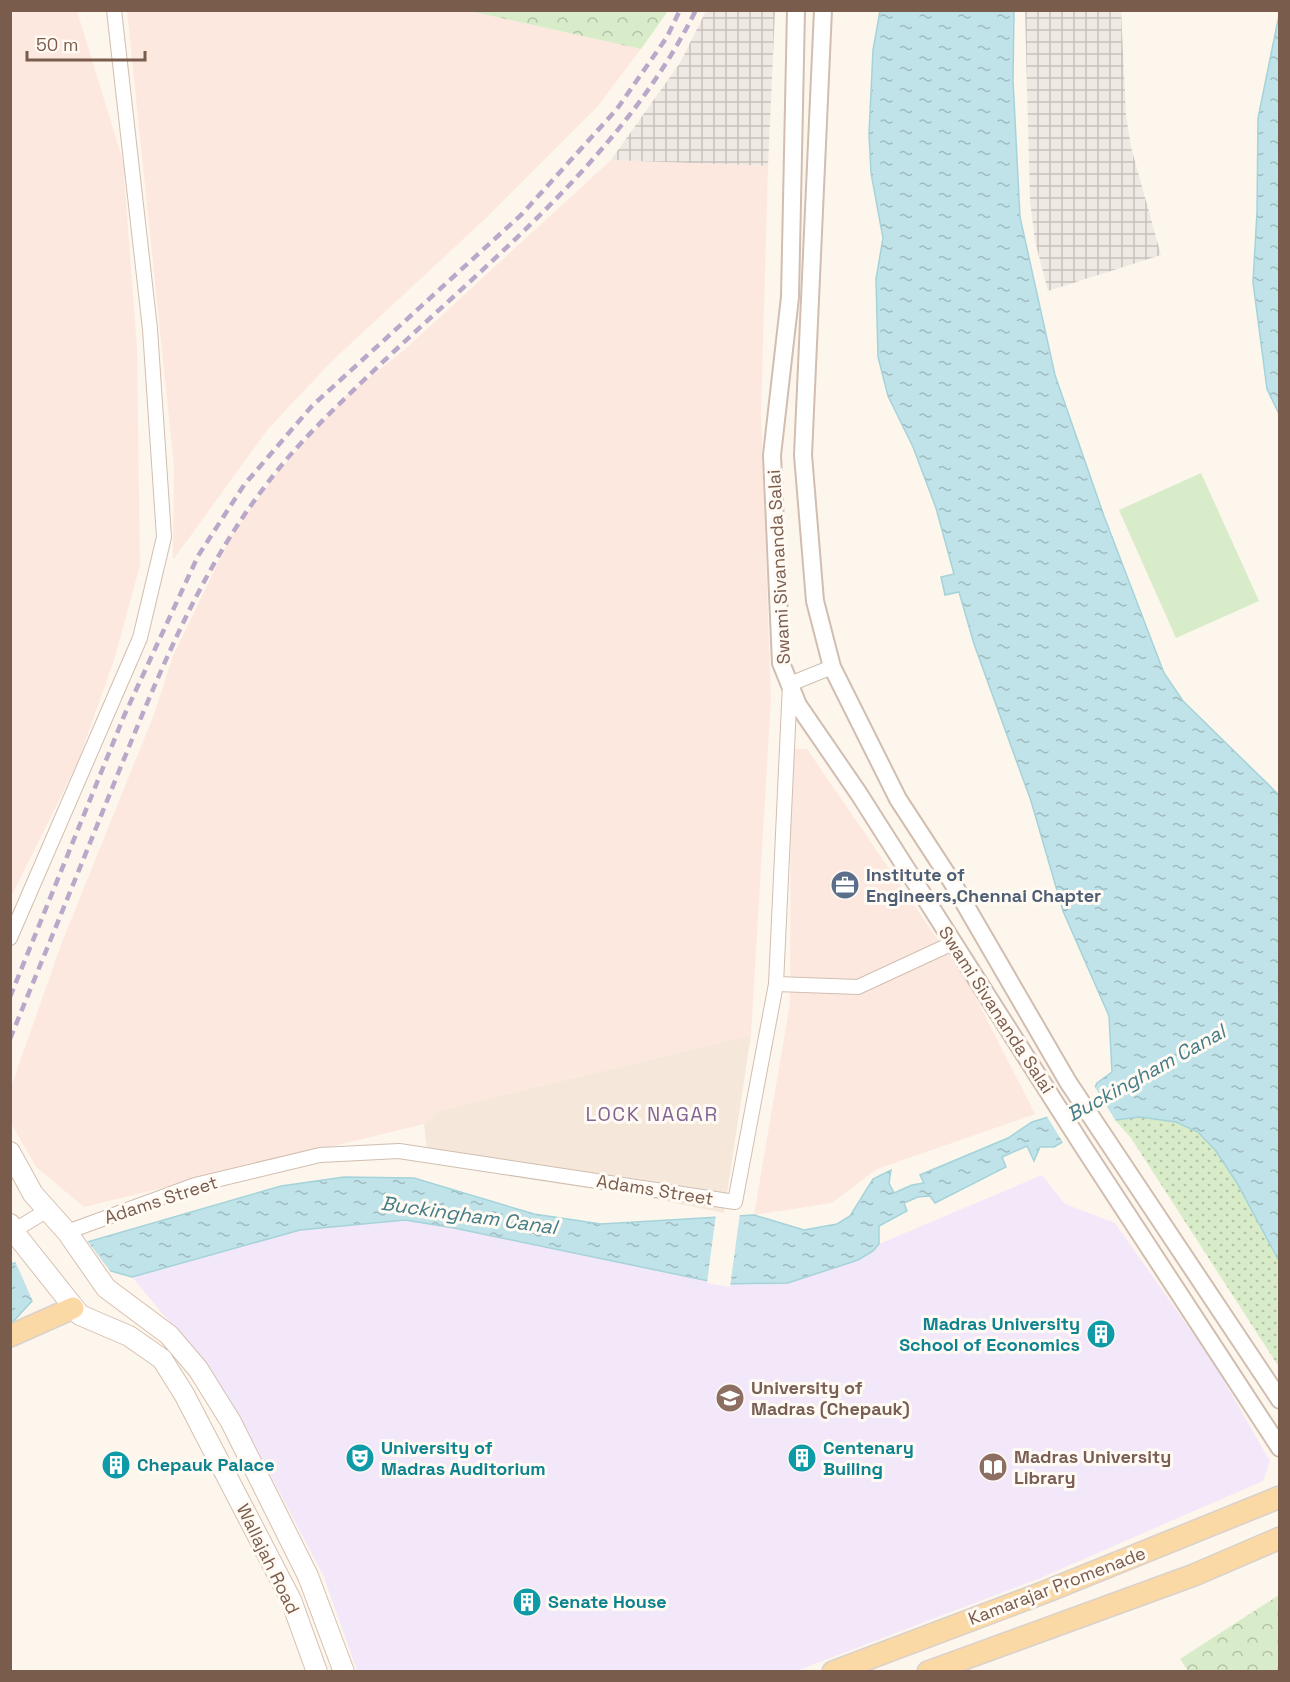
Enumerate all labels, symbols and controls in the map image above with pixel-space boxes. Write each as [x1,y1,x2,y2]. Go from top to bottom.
scale bar [27,24,146,62]
text: 50 m [36,33,78,56]
street label: Swami Sivananda Salai [762,469,795,665]
place label: Institute of Engineers,Chennai Chapter [866,863,1101,907]
office icon: Institute of Engineers,Chennai Chapter [829,869,861,901]
street label: Swami Sivananda Salai [934,922,1059,1098]
water label: Buckingham Canal [1062,1018,1232,1127]
district label: LOCK NAGAR [585,1101,719,1127]
street label: Adams Street [595,1169,715,1210]
street label: Adams Street [101,1170,220,1229]
water label: Buckingham Canal [379,1190,561,1241]
place label: Madras University School of Economics [899,1312,1080,1356]
building icon: Madras University School of Economics [1085,1318,1117,1350]
place label: University of Madras (Chepauk) [751,1376,910,1420]
school or university icon: University of Madras (Chepauk) [714,1382,746,1414]
place label: University of Madras Auditorium [381,1436,546,1480]
place label: Centenary Builing [823,1436,914,1480]
theatre icon: University of Madras Auditorium [344,1442,376,1474]
building icon: Centenary Builing [786,1442,818,1474]
place label: Madras University Library [1014,1445,1171,1489]
building icon: Chepauk Palace [100,1449,132,1481]
library icon: Madras University Library [977,1451,1009,1483]
place label: Chepauk Palace [137,1453,275,1476]
street label: Wallajah Road [232,1500,305,1618]
street label: Kamarajar Promenade [965,1541,1149,1630]
building icon: Senate House [511,1586,543,1618]
place label: Senate House [548,1590,667,1613]

